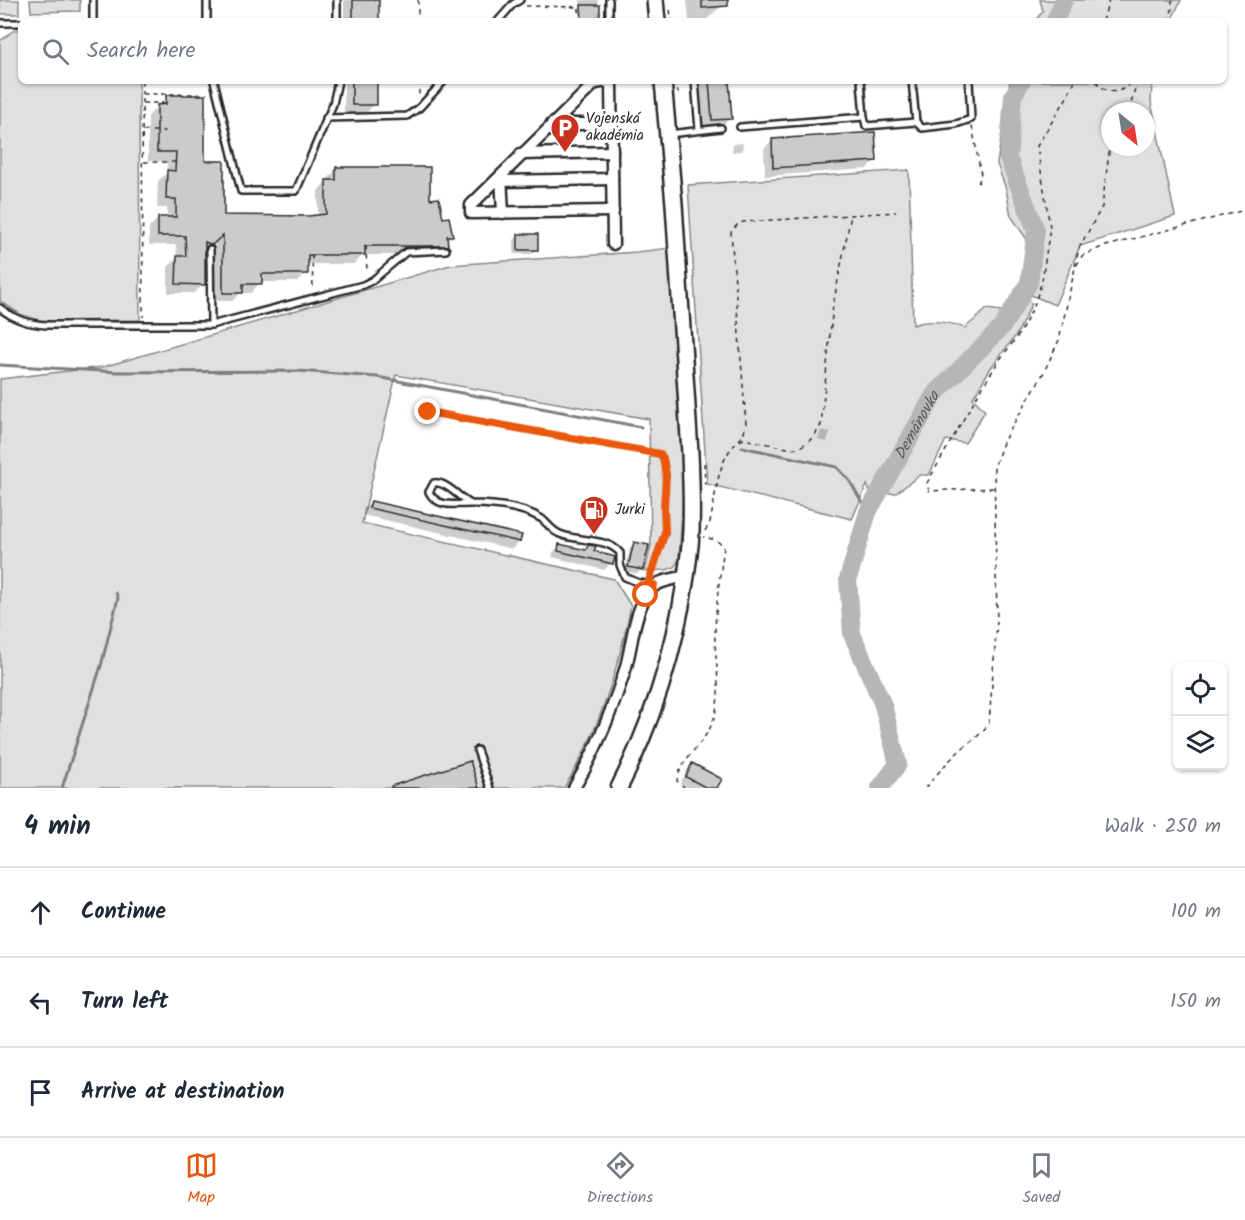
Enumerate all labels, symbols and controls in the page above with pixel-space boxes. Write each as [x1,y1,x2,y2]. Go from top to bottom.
search box [18,18,1227,84]
text: Search here [87,34,195,69]
icon: search [39,35,72,68]
north arrow [1101,102,1155,156]
place label: Vojenská akadémia [586,107,644,148]
parking icon: Vojenská akadémia [549,112,581,154]
water label: Demänovka [888,385,947,464]
route end [414,398,440,424]
fuel station icon: Jurki [578,494,610,536]
place label: Jurki [615,498,646,522]
route start [632,581,658,607]
map controls [1173,662,1227,770]
button: locate [1173,662,1227,716]
button: layers [1173,716,1227,770]
text: 4 min [24,806,91,848]
text: Walk · 250 m [1105,811,1221,843]
text: Continue [81,895,166,930]
icon: ahead [24,896,57,929]
text: 100 m [1171,896,1221,928]
text: Turn left [81,985,168,1020]
icon: left [24,986,57,1019]
text: 150 m [1170,986,1221,1018]
text: Arrive at destination [81,1075,284,1110]
icon: arrive [24,1076,57,1109]
tab: Map [185,1149,218,1210]
tab: Directions [587,1149,653,1210]
tab: Saved [1022,1149,1060,1210]

